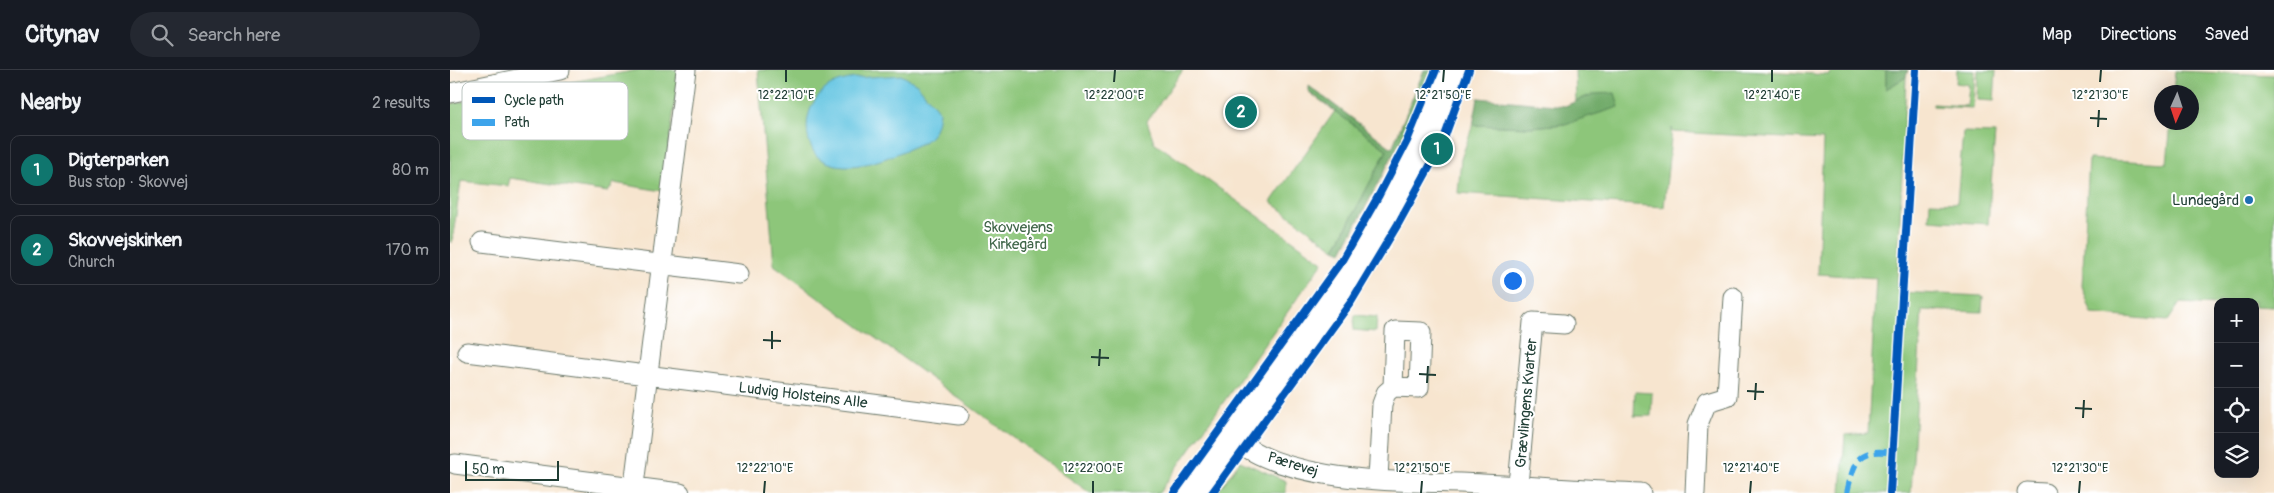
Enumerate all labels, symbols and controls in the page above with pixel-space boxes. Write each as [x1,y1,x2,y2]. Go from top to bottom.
search box [130,12,480,57]
text: Citynav [25,20,100,49]
icon: search [148,21,176,49]
text: Search here [188,23,280,47]
text: Map [2042,23,2072,46]
text: Directions [2100,23,2176,46]
text: Saved [2204,23,2249,46]
legend [462,82,628,140]
north arrow [2154,85,2199,130]
text: 12°22'10"E [758,88,814,103]
text: 12°22'00"E [1084,88,1144,103]
text: 12°21'50"E [1415,88,1471,103]
text: 12°21'40"E [1744,88,1800,103]
text: 12°21'30"E [2072,88,2128,103]
text: Nearby [20,89,81,116]
text: Cycle path [504,92,564,109]
text: 2 results [372,93,430,113]
pin: 2 [1225,93,1257,131]
text: Path [504,114,529,131]
pin: 1 [1421,130,1453,168]
text: Digterparken [68,148,169,172]
text: 1 [34,160,40,180]
text: 80 m [392,160,429,180]
text: Bus stop · Skovvej [68,172,188,192]
place label: Lundegård [2172,191,2239,210]
marker: Lundegård [2243,194,2255,206]
park label: Skovvejens Kirkegård [983,218,1053,254]
text: Skovvejskirken [68,228,182,252]
text: 2 [33,240,41,260]
text: 170 m [386,240,429,260]
text: Church [68,252,115,272]
your location [1500,268,1526,294]
map controls [2214,298,2259,478]
button: + [2214,298,2259,343]
street label: Grævlingens Kvarter [1511,337,1542,469]
button: − [2214,343,2259,388]
street label: Ludvig Holsteins Alle [737,378,869,413]
button: locate [2214,388,2259,433]
button: layers [2214,433,2259,478]
street label: Pærevej [1265,448,1320,481]
scale bar [465,458,559,481]
text: 50 m [472,461,505,478]
text: 12°22'10"E [737,461,793,476]
text: 12°22'00"E [1063,461,1123,476]
text: 12°21'50"E [1394,461,1450,476]
text: 12°21'40"E [1723,461,1779,476]
text: 12°21'30"E [2052,461,2108,476]

